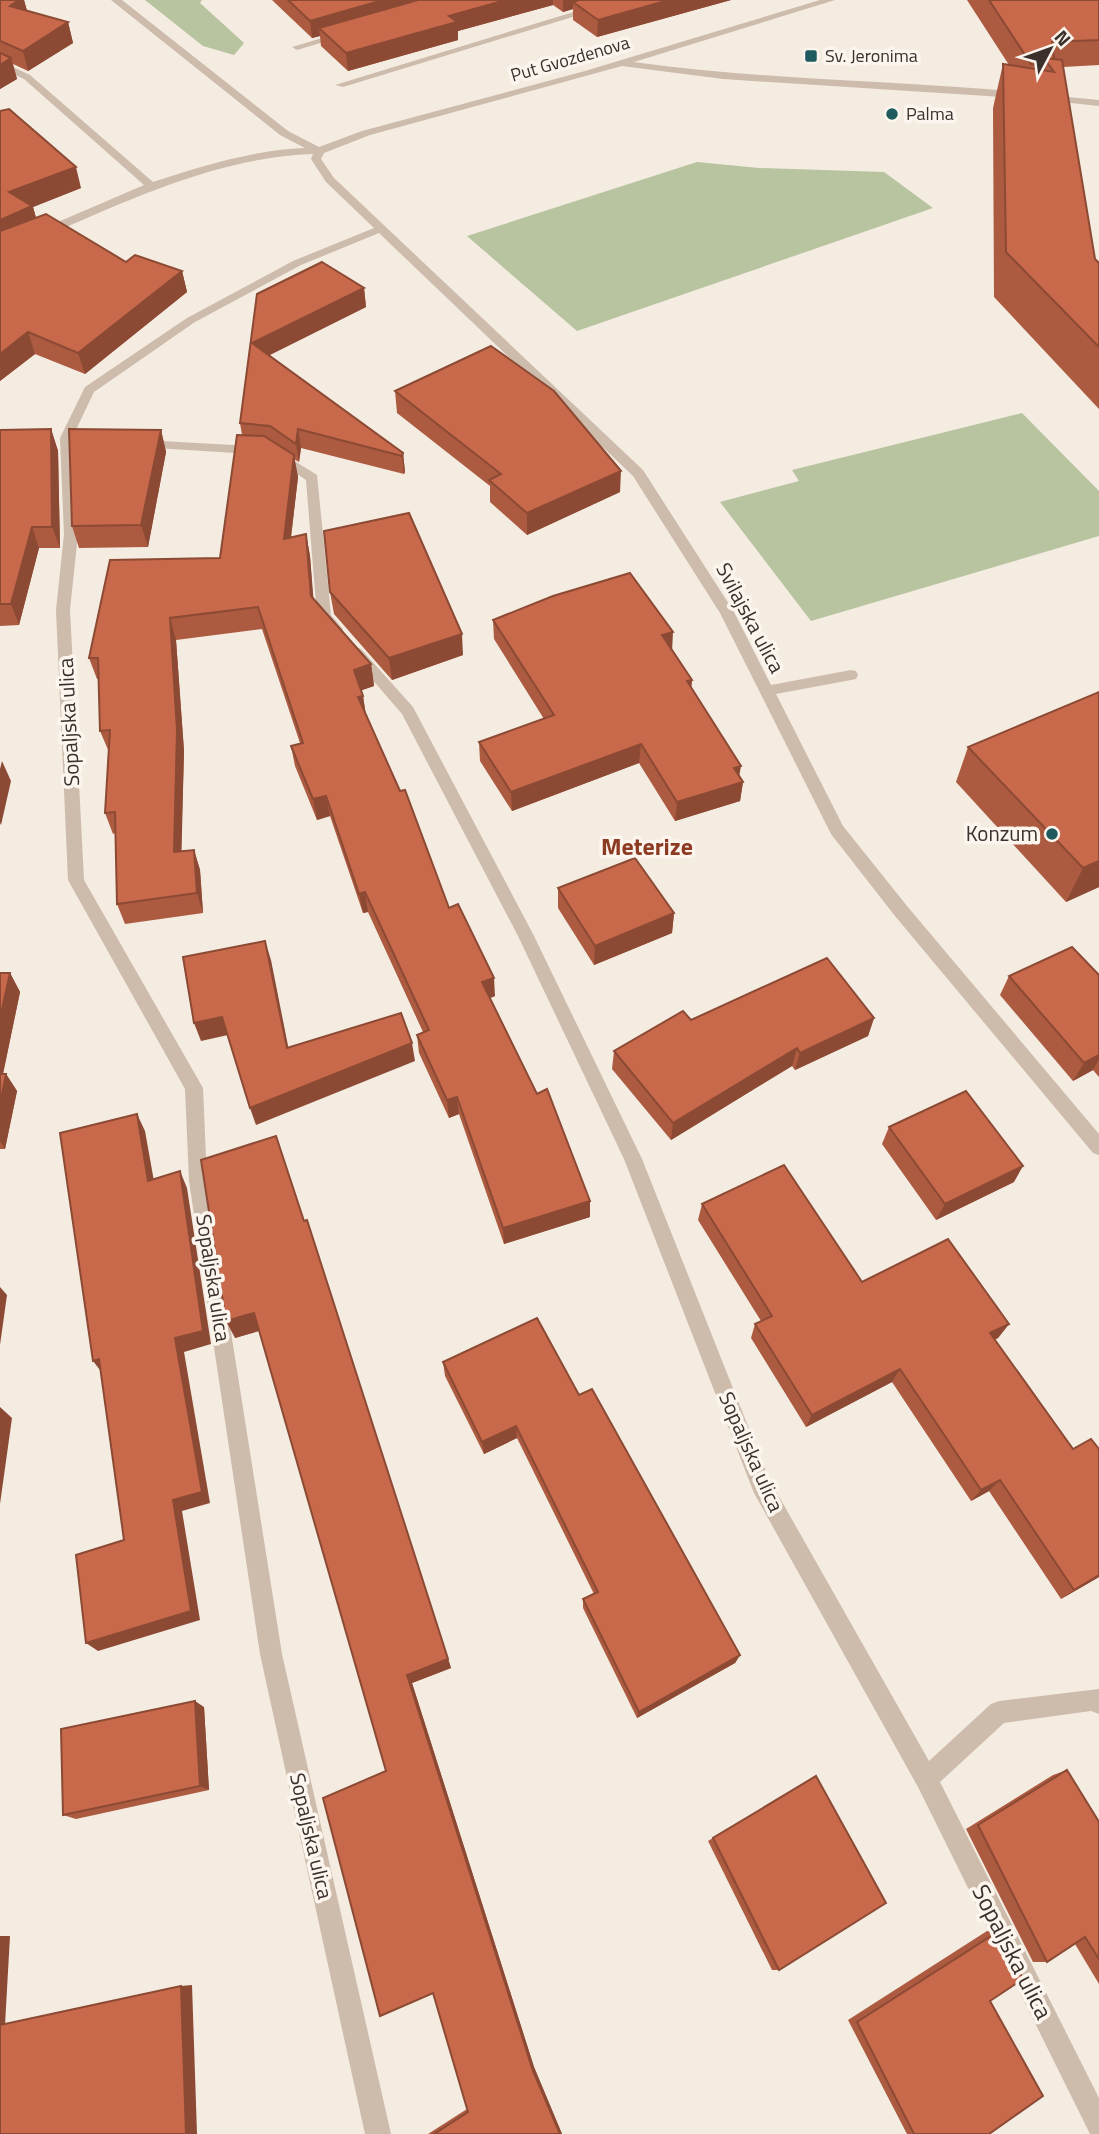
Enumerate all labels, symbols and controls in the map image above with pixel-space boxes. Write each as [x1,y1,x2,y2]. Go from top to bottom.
north arrow [1015,14,1085,84]
text: N [1048,23,1078,52]
street label: Put Gvozdenova [507,29,633,88]
place label: Sv. Jeronima [825,42,918,69]
marker: Sv. Jeronima [803,48,819,64]
place label: Palma [906,100,954,127]
marker: Palma [884,106,900,122]
street label: Svilajska ulica [708,557,794,679]
street label: Sopaljska ulica [49,656,87,787]
place label: Konzum [966,817,1038,849]
marker: Konzum [1044,826,1060,842]
district label: Meterize [601,828,693,864]
street label: Sopaljska ulica [188,1212,240,1344]
street label: Sopaljska ulica [711,1386,793,1517]
street label: Sopaljska ulica [282,1769,342,1903]
street label: Sopaljska ulica [963,1878,1062,2025]

